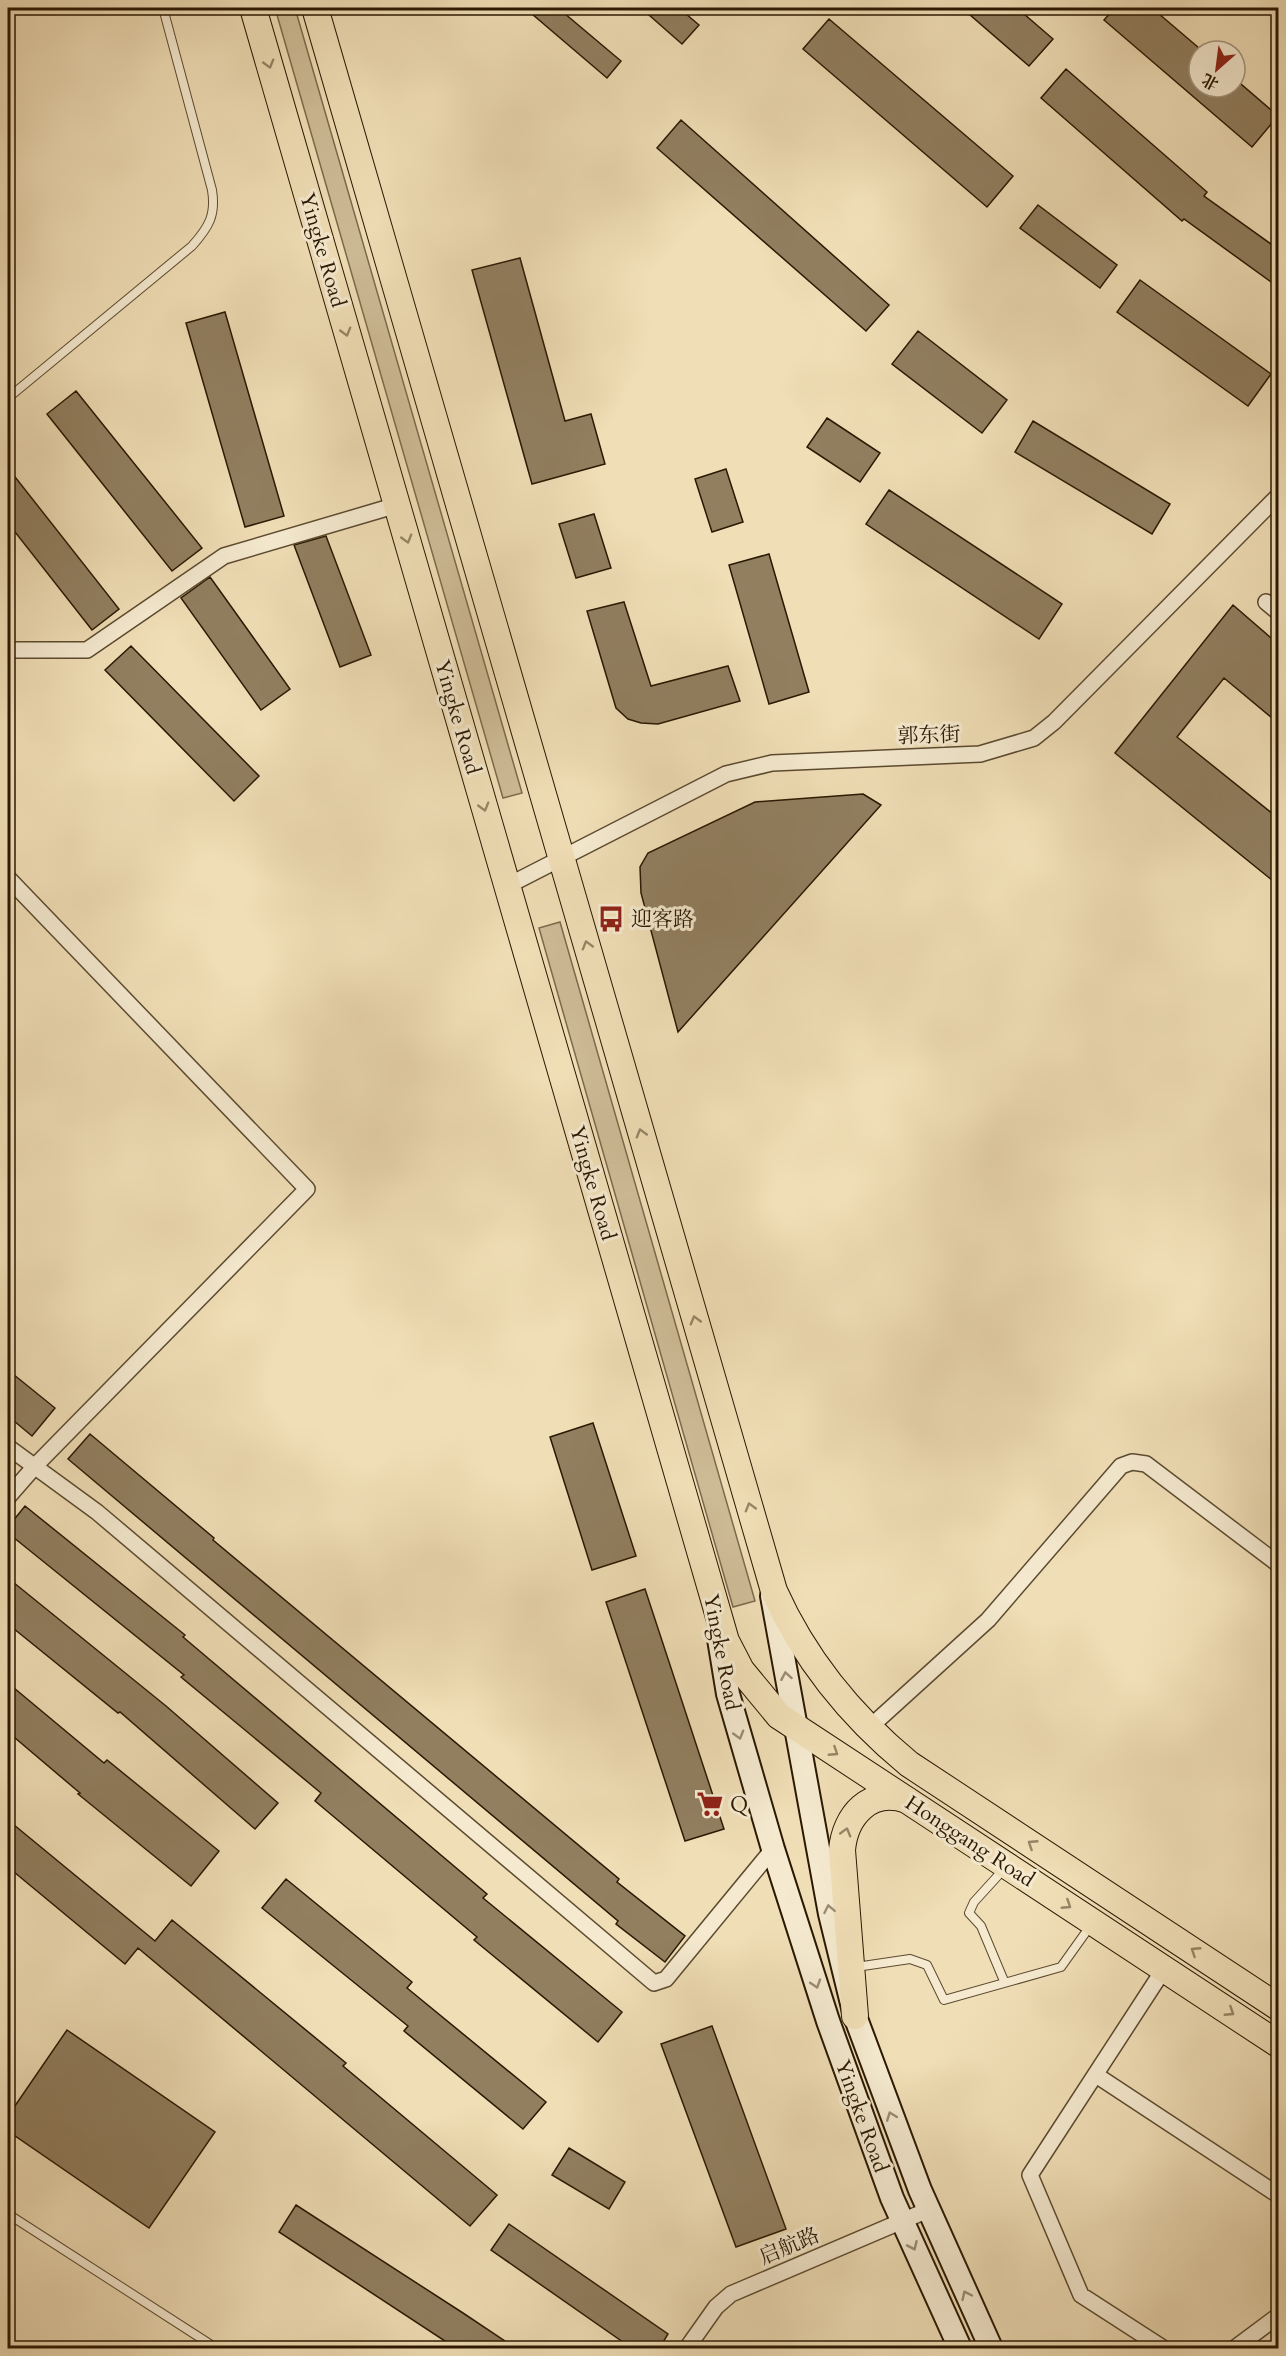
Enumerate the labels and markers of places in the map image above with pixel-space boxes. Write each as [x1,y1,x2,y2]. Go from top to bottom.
bus stop icon: 迎客路 [596,904,626,934]
place label: 迎客路 [631,905,694,934]
supermarket icon: Q [695,1789,725,1819]
place label: Q [730,1790,748,1819]

